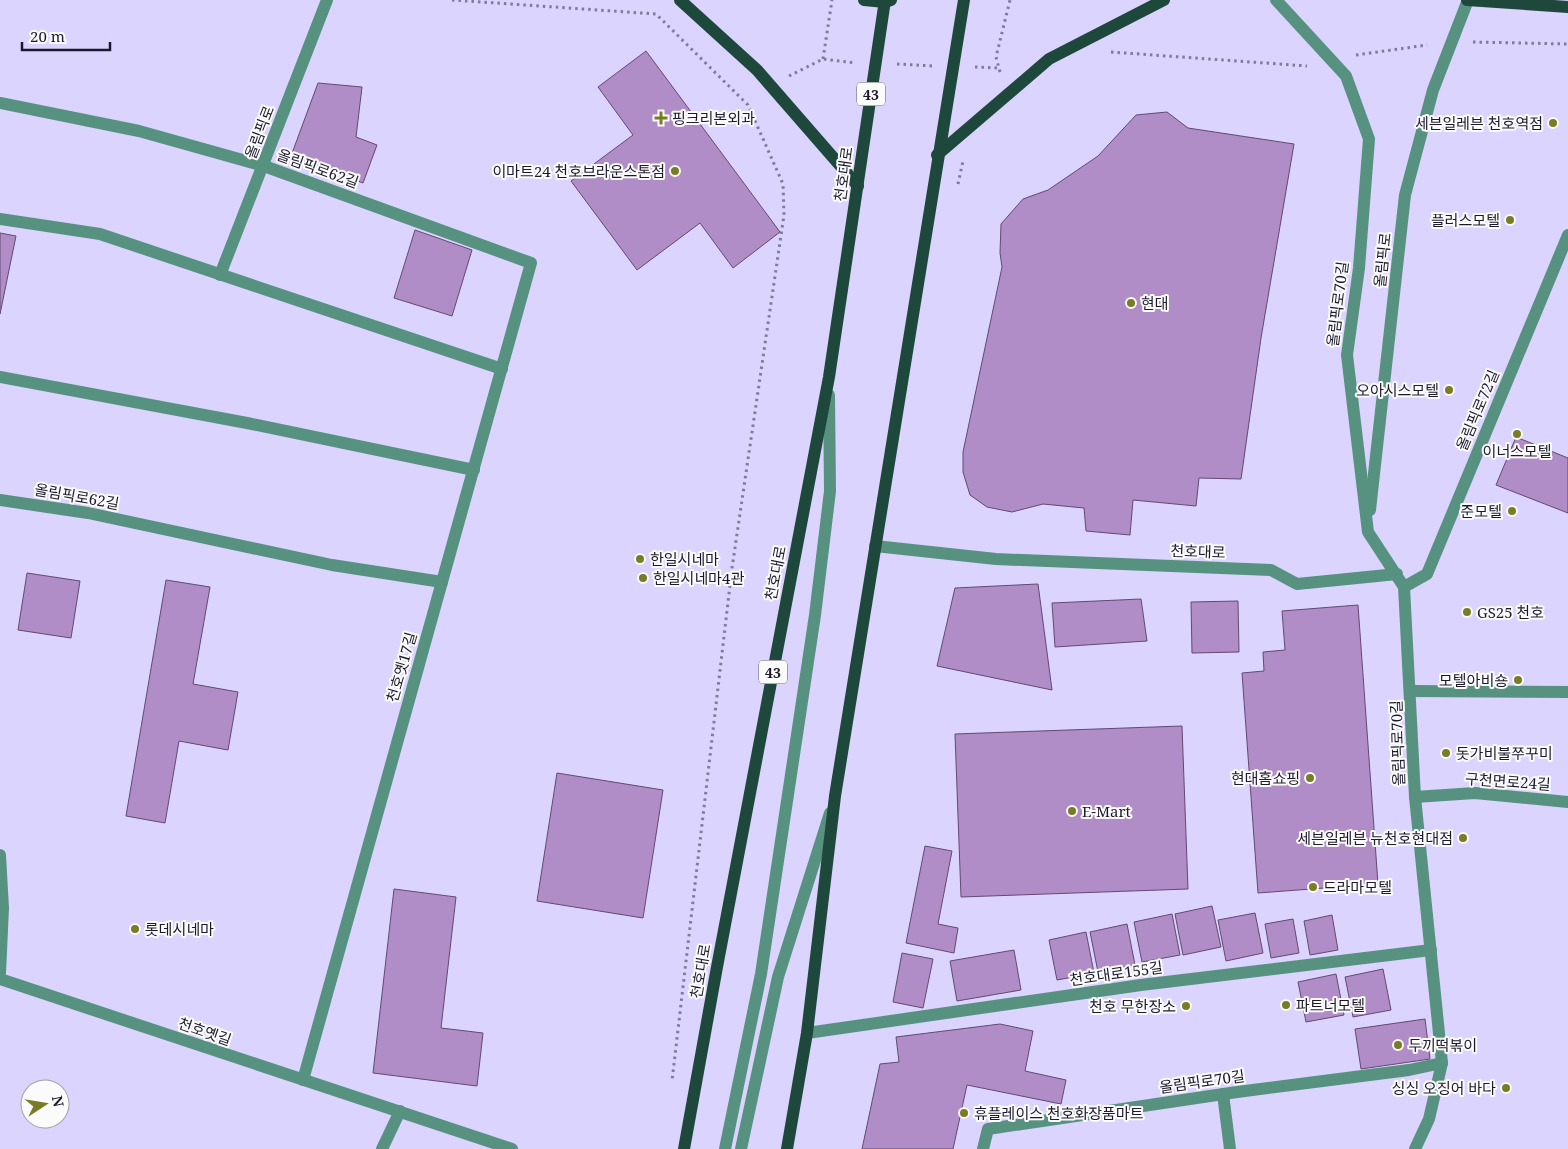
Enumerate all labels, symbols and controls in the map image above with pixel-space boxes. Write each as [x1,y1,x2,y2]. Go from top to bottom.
scale bar [22,20,110,52]
text: 20 m [30,26,65,46]
road number: 43 [857,82,885,106]
street label: 올림픽로 [240,103,278,161]
place label: 핑크리본외과 [672,108,755,128]
marker: 핑크리본외과 [654,111,668,125]
place label: 세븐일레븐 천호역점 [1415,113,1543,133]
marker: 세븐일레븐 천호역점 [1547,117,1559,129]
street label: 올림픽로62길 [274,144,362,192]
street label: 천호대로 [829,145,857,203]
place label: 이마트24 천호브라운스톤점 [493,161,665,181]
marker: 이마트24 천호브라운스톤점 [669,165,681,177]
place label: 플러스모텔 [1431,210,1500,230]
marker: 플러스모텔 [1504,214,1516,226]
street label: 올림픽로 [1369,232,1395,288]
street label: 올림픽로70길 [1322,260,1352,348]
place label: 현대 [1141,293,1169,313]
marker: 현대 [1125,297,1137,309]
street label: 올림픽로72길 [1451,367,1503,453]
place label: 오아시스모텔 [1356,380,1439,400]
marker: 오아시스모텔 [1443,384,1455,396]
marker: 이너스모텔 [1511,428,1523,440]
place label: 이너스모텔 [1482,441,1552,461]
street label: 올림픽로62길 [33,479,121,513]
place label: 준모텔 [1461,501,1502,521]
marker: 준모텔 [1506,505,1518,517]
street label: 천호대로 [1170,540,1226,562]
street label: 천호대로 [760,544,790,602]
place label: 한일시네마 [650,549,719,569]
marker: 한일시네마 [634,553,646,565]
place label: 한일시네마4관 [653,568,744,588]
marker: 한일시네마4관 [637,572,649,584]
place label: GS25 천호 [1477,602,1544,622]
marker: GS25 천호 [1461,606,1473,618]
street label: 천호옛17길 [381,630,421,704]
road number: 43 [759,660,787,684]
place label: 모텔아비숑 [1439,670,1508,690]
marker: 모텔아비숑 [1512,674,1524,686]
street label: 올림픽로70길 [1386,700,1408,786]
place label: 돗가비불쭈꾸미 [1456,743,1553,763]
marker: 돗가비불쭈꾸미 [1440,747,1452,759]
place label: 현대홈쇼핑 [1231,768,1300,788]
street label: 구천면로24길 [1465,768,1551,794]
marker: 현대홈쇼핑 [1304,772,1316,784]
place label: E-Mart [1082,801,1131,821]
marker: E-Mart [1066,805,1078,817]
place label: 세븐일레븐 뉴천호현대점 [1297,828,1453,848]
marker: 세븐일레븐 뉴천호현대점 [1457,832,1469,844]
place label: 드라마모텔 [1323,877,1392,897]
marker: 드라마모텔 [1307,881,1319,893]
place label: 롯데시네마 [145,919,214,939]
marker: 롯데시네마 [129,923,141,935]
street label: 천호대로 [685,942,715,1000]
street label: 천호대로155길 [1068,957,1164,989]
place label: 파트너모텔 [1296,995,1365,1015]
place label: 천호 무한장소 [1089,996,1176,1016]
marker: 파트너모텔 [1280,999,1292,1011]
marker: 천호 무한장소 [1180,1000,1192,1012]
street label: 천호옛길 [176,1013,234,1049]
place label: 두끼떡볶이 [1408,1035,1477,1055]
marker: 두끼떡볶이 [1392,1039,1404,1051]
street label: 올림픽로70길 [1158,1065,1246,1097]
place label: 싱싱 오징어 바다 [1392,1078,1496,1098]
north arrow [20,1079,70,1129]
marker: 싱싱 오징어 바다 [1500,1082,1512,1094]
text: N [48,1094,69,1109]
place label: 휴플레이스 천호화장품마트 [974,1103,1144,1123]
marker: 휴플레이스 천호화장품마트 [958,1107,970,1119]

